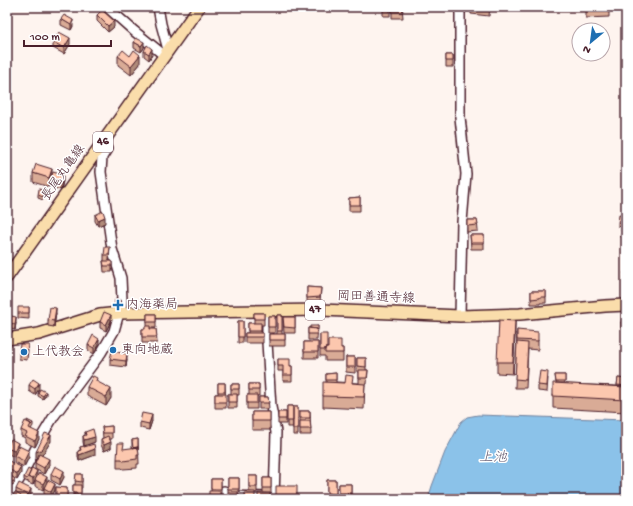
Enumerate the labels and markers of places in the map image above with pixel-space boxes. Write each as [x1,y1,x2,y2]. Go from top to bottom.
place label: 内海薬局 [126,297,178,313]
marker: 内海薬局 [113,300,123,310]
place label: 東向地蔵 [121,343,173,358]
place label: 上代教会 [32,345,84,360]
marker: 東向地蔵 [108,345,118,355]
marker: 上代教会 [19,347,29,357]

